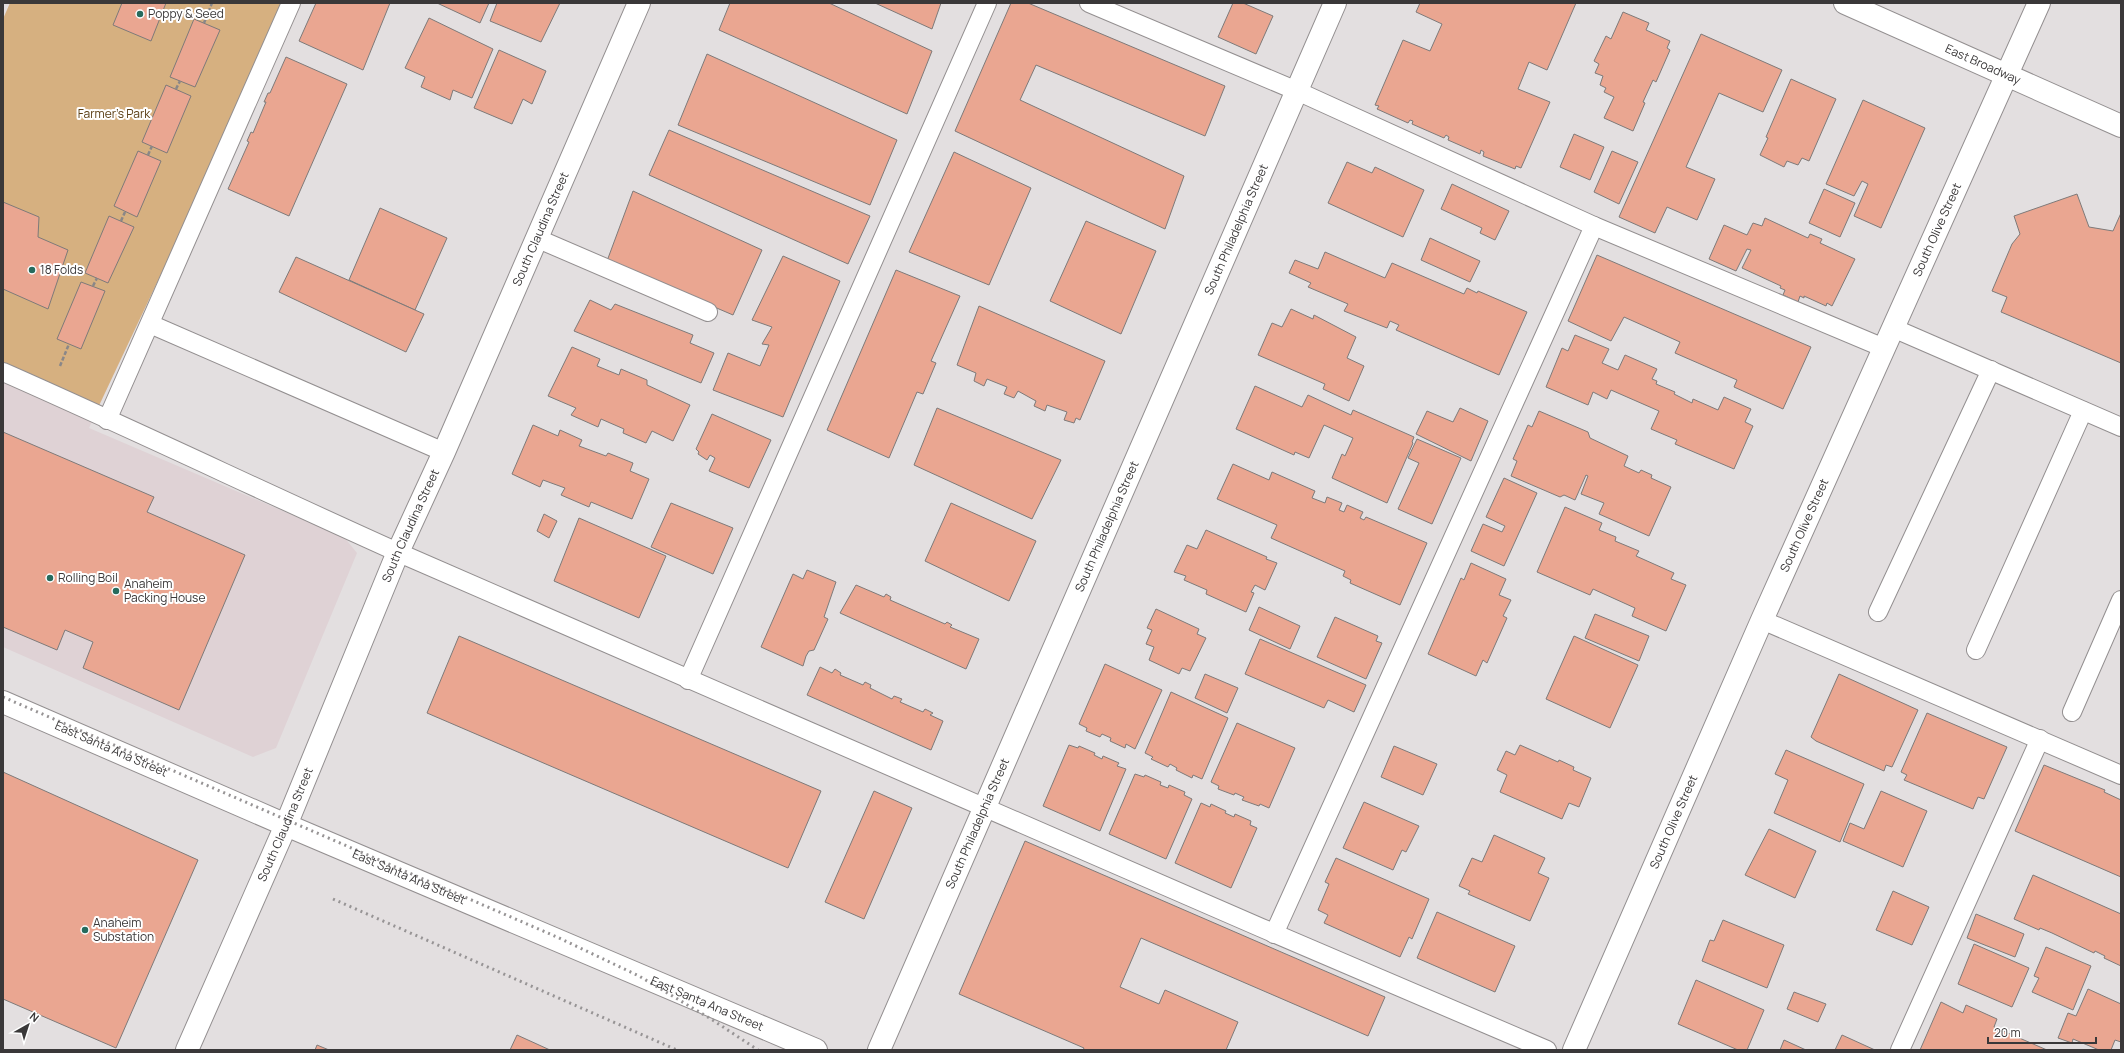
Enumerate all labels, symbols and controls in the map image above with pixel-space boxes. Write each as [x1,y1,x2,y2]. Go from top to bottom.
place label: Poppy & Seed [148,5,224,22]
marker: Poppy & Seed [135,9,145,19]
street label: East Broadway [1943,40,2024,89]
park label: Farmer's Park [78,105,151,122]
street label: South Philadelphia Street [1200,161,1272,297]
street label: South Claudina Street [508,169,573,289]
street label: South Olive Street [1908,180,1965,279]
place label: 18 Folds [40,261,83,278]
marker: 18 Folds [27,265,37,275]
street label: South Philadelphia Street [1071,458,1143,594]
street label: South Claudina Street [377,466,443,585]
street label: South Olive Street [1776,476,1833,575]
place label: Rolling Boil [58,569,118,586]
marker: Rolling Boil [45,573,55,583]
place label: Anaheim Packing House [124,575,205,606]
marker: Anaheim Packing House [111,586,121,596]
street label: East Santa Ana Street [52,717,171,781]
street label: South Philadelphia Street [941,755,1013,891]
street label: South Claudina Street [253,764,317,884]
street label: South Olive Street [1645,772,1701,871]
street label: East Santa Ana Street [350,845,468,908]
place label: Anaheim Substation [93,914,154,945]
marker: Anaheim Substation [80,925,90,935]
street label: East Santa Ana Street [648,972,767,1035]
north arrow [8,1005,48,1045]
text: N [27,1009,42,1025]
scale bar [1988,1019,2096,1045]
text: 20 m [1994,1024,2021,1041]

